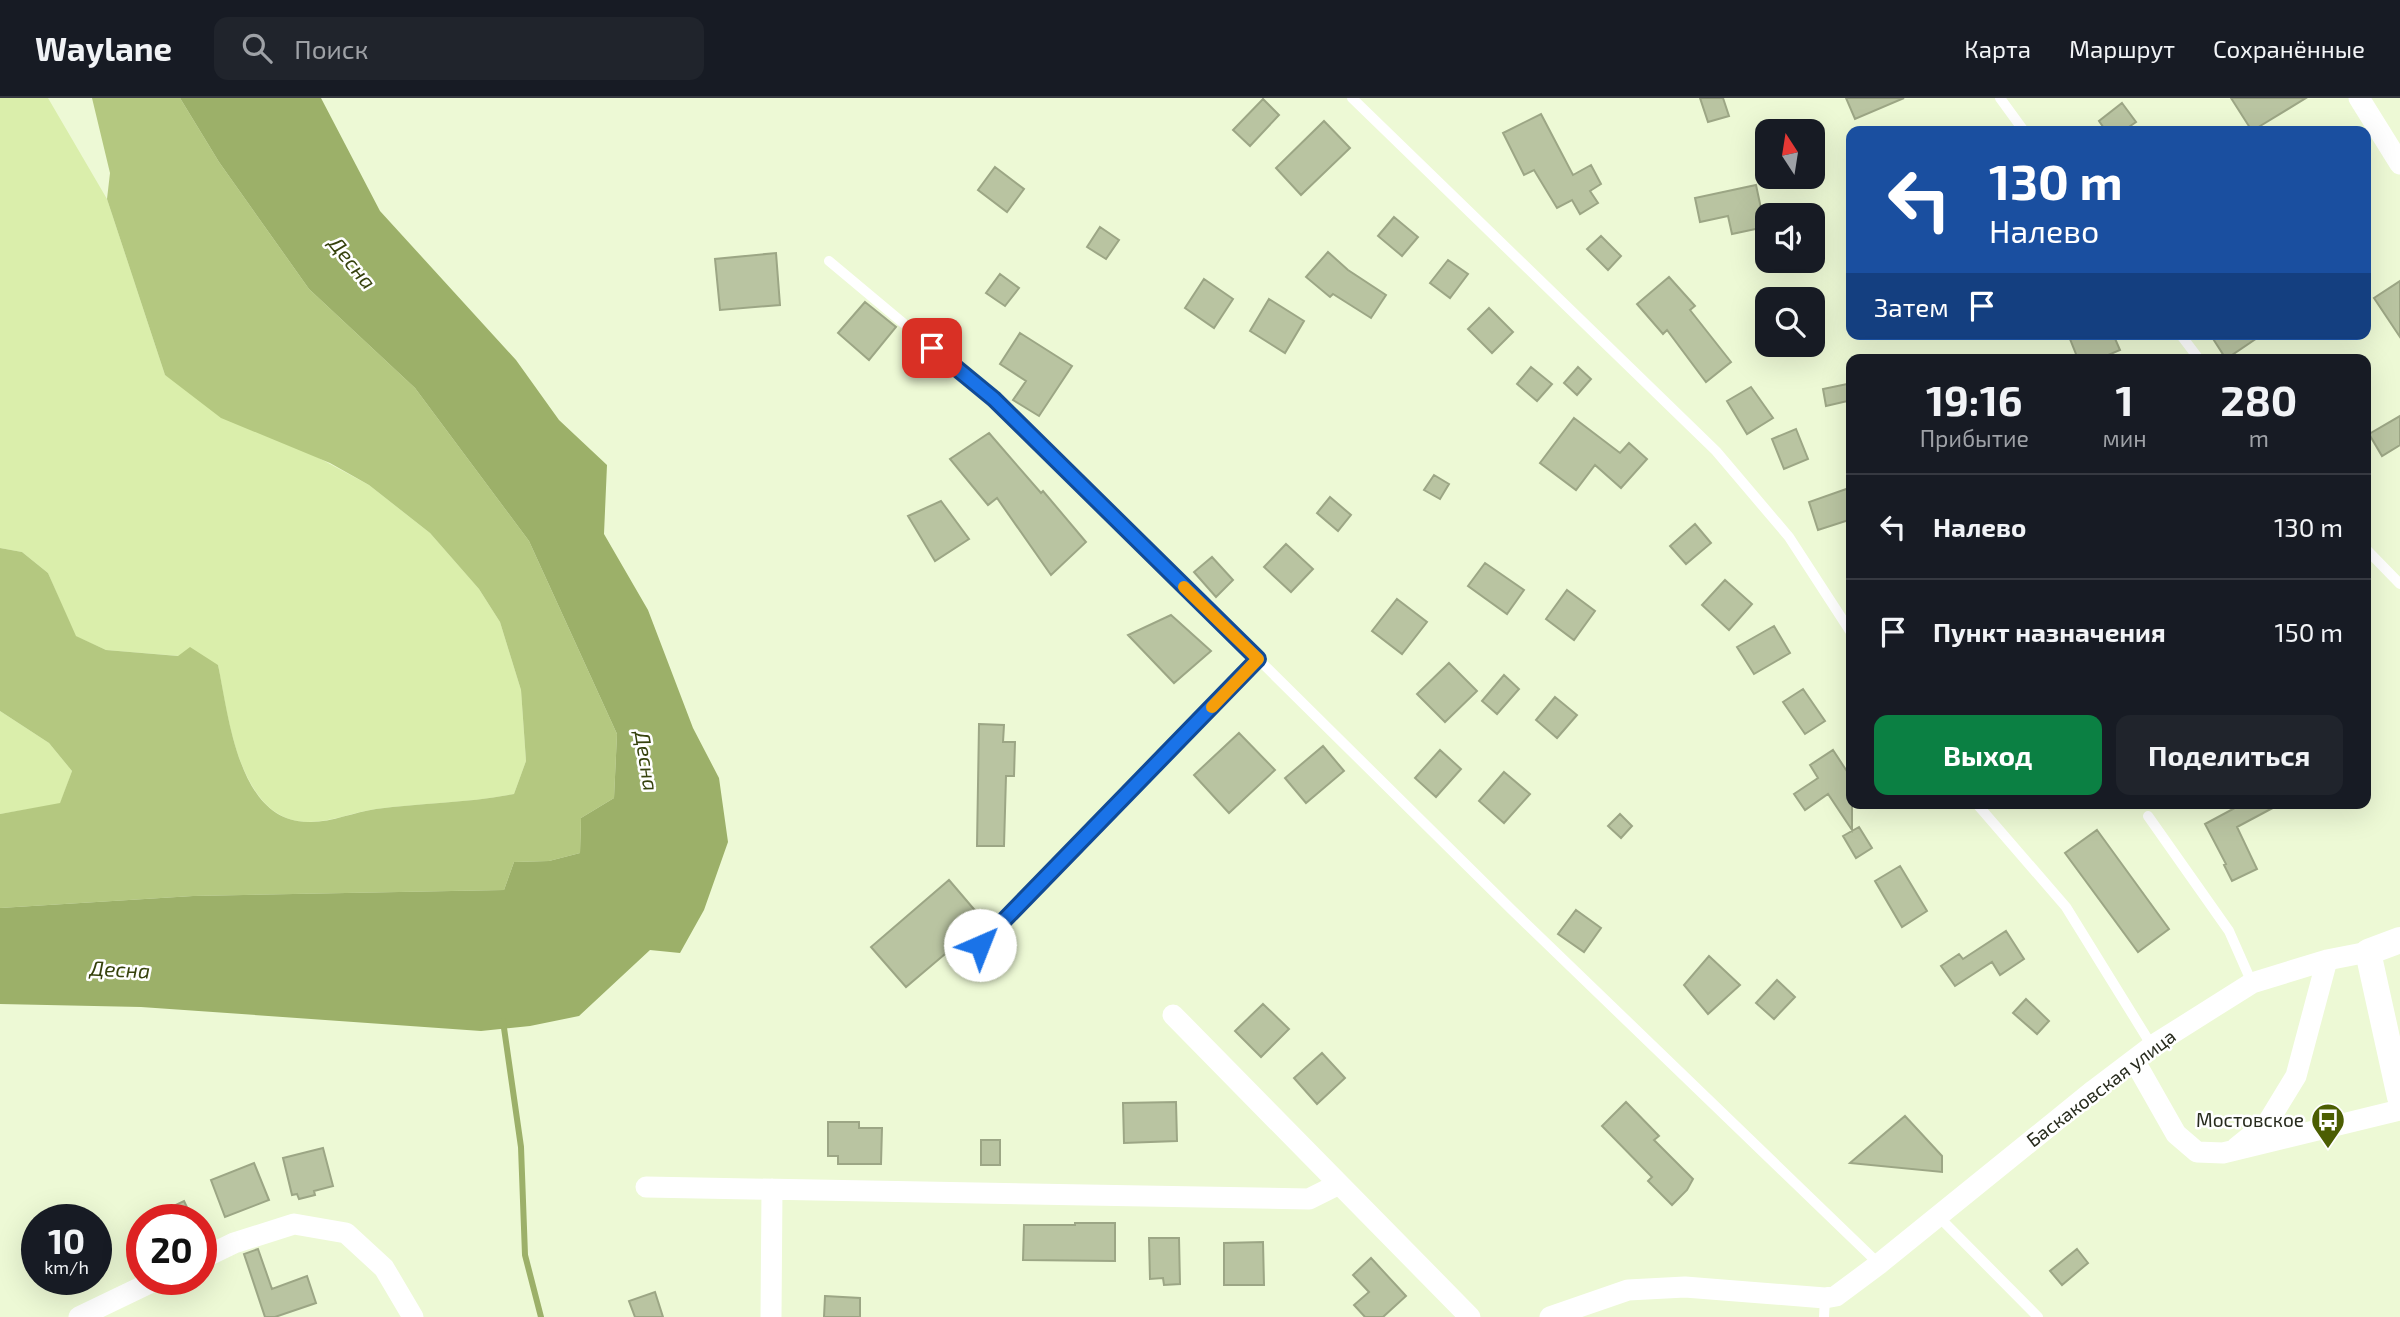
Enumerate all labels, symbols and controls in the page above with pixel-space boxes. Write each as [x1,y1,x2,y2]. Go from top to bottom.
search box [214,17,704,80]
text: Waylane [35,28,172,68]
icon: search [238,29,276,67]
text: Поиск [294,33,368,64]
text: Карта [1964,34,2031,63]
text: Маршрут [2069,34,2175,63]
text: Сохранённые [2213,34,2365,63]
north arrow [1755,119,1825,189]
map controls [1755,119,1825,357]
text: 130 m [1989,151,2123,210]
icon: left [1874,154,1965,245]
button: sound [1755,203,1825,273]
text: Налево [1989,211,2099,249]
water label: Десна [324,230,382,293]
button: search [1755,287,1825,357]
icon: arrive [1963,287,2001,325]
text: Затем [1874,291,1949,322]
pin [902,318,962,378]
icon: arrive [913,329,951,367]
text: 19:16 [1926,374,2023,424]
text: 1 [2116,374,2134,424]
text: 280 [2220,374,2297,424]
text: Прибытие [1920,424,2029,452]
text: мин [2103,424,2147,452]
text: m [2249,424,2269,452]
icon: left [1874,508,1912,546]
text: Налево [1933,511,2026,542]
text: 130 m [2274,511,2343,542]
icon: arrive [1874,613,1912,651]
text: Пункт назначения [1933,616,2166,647]
text: 150 m [2274,616,2343,647]
button: Выход [1874,715,2102,795]
button: Поделиться [2116,715,2343,795]
water label: Десна [630,728,665,792]
position arrow [943,908,1017,982]
water label: Десна [88,954,151,983]
street label: Баскаковская улица [2022,1024,2180,1152]
bus stop icon: Мостовское [2309,1101,2347,1150]
place label: Мостовское [2196,1108,2304,1131]
speed limit sign: 20 [126,1204,217,1295]
text: 10 [48,1219,85,1261]
text: km/h [44,1256,89,1278]

